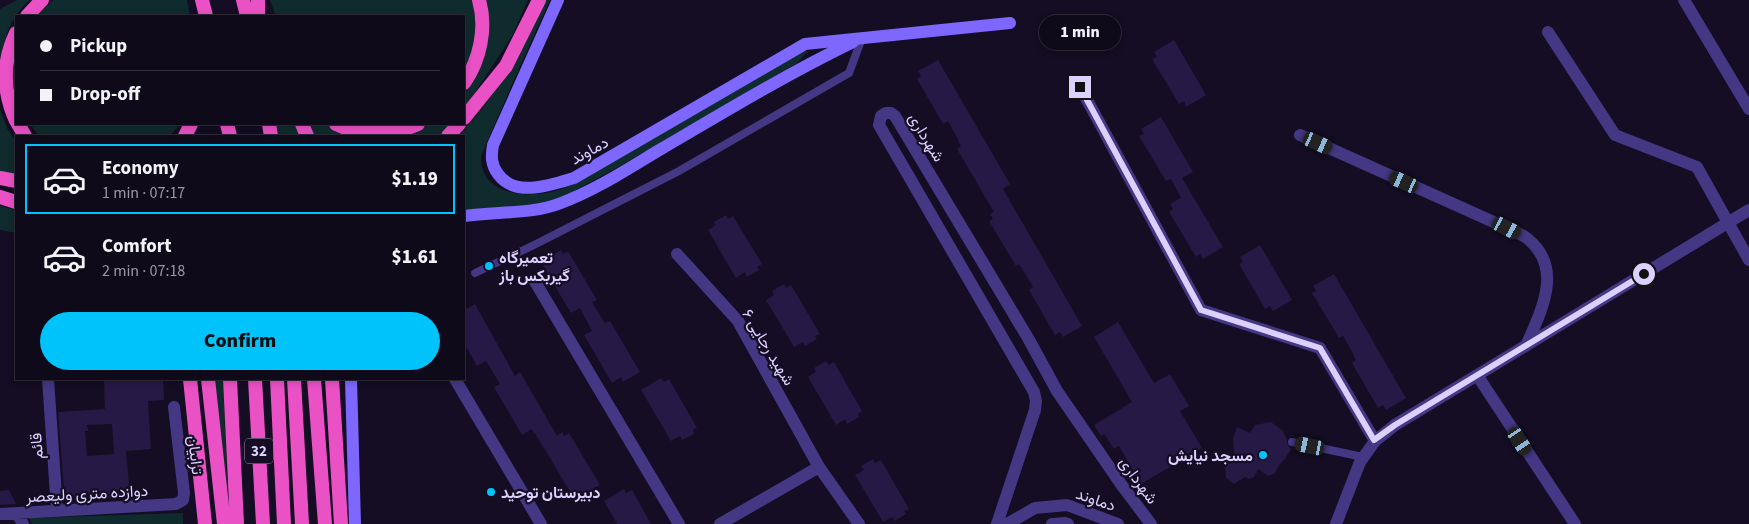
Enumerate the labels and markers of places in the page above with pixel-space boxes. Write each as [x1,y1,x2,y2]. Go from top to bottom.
place label: تعمیرگاه گیربکس باز [498,247,570,287]
marker: تعمیرگاه گیربکس باز [483,260,495,272]
place label: مسجد نیایش [1168,445,1253,467]
marker: مسجد نیایش [1257,449,1269,461]
place label: دبیرستان توحید [501,482,601,504]
marker: دبیرستان توحید [485,486,497,498]

